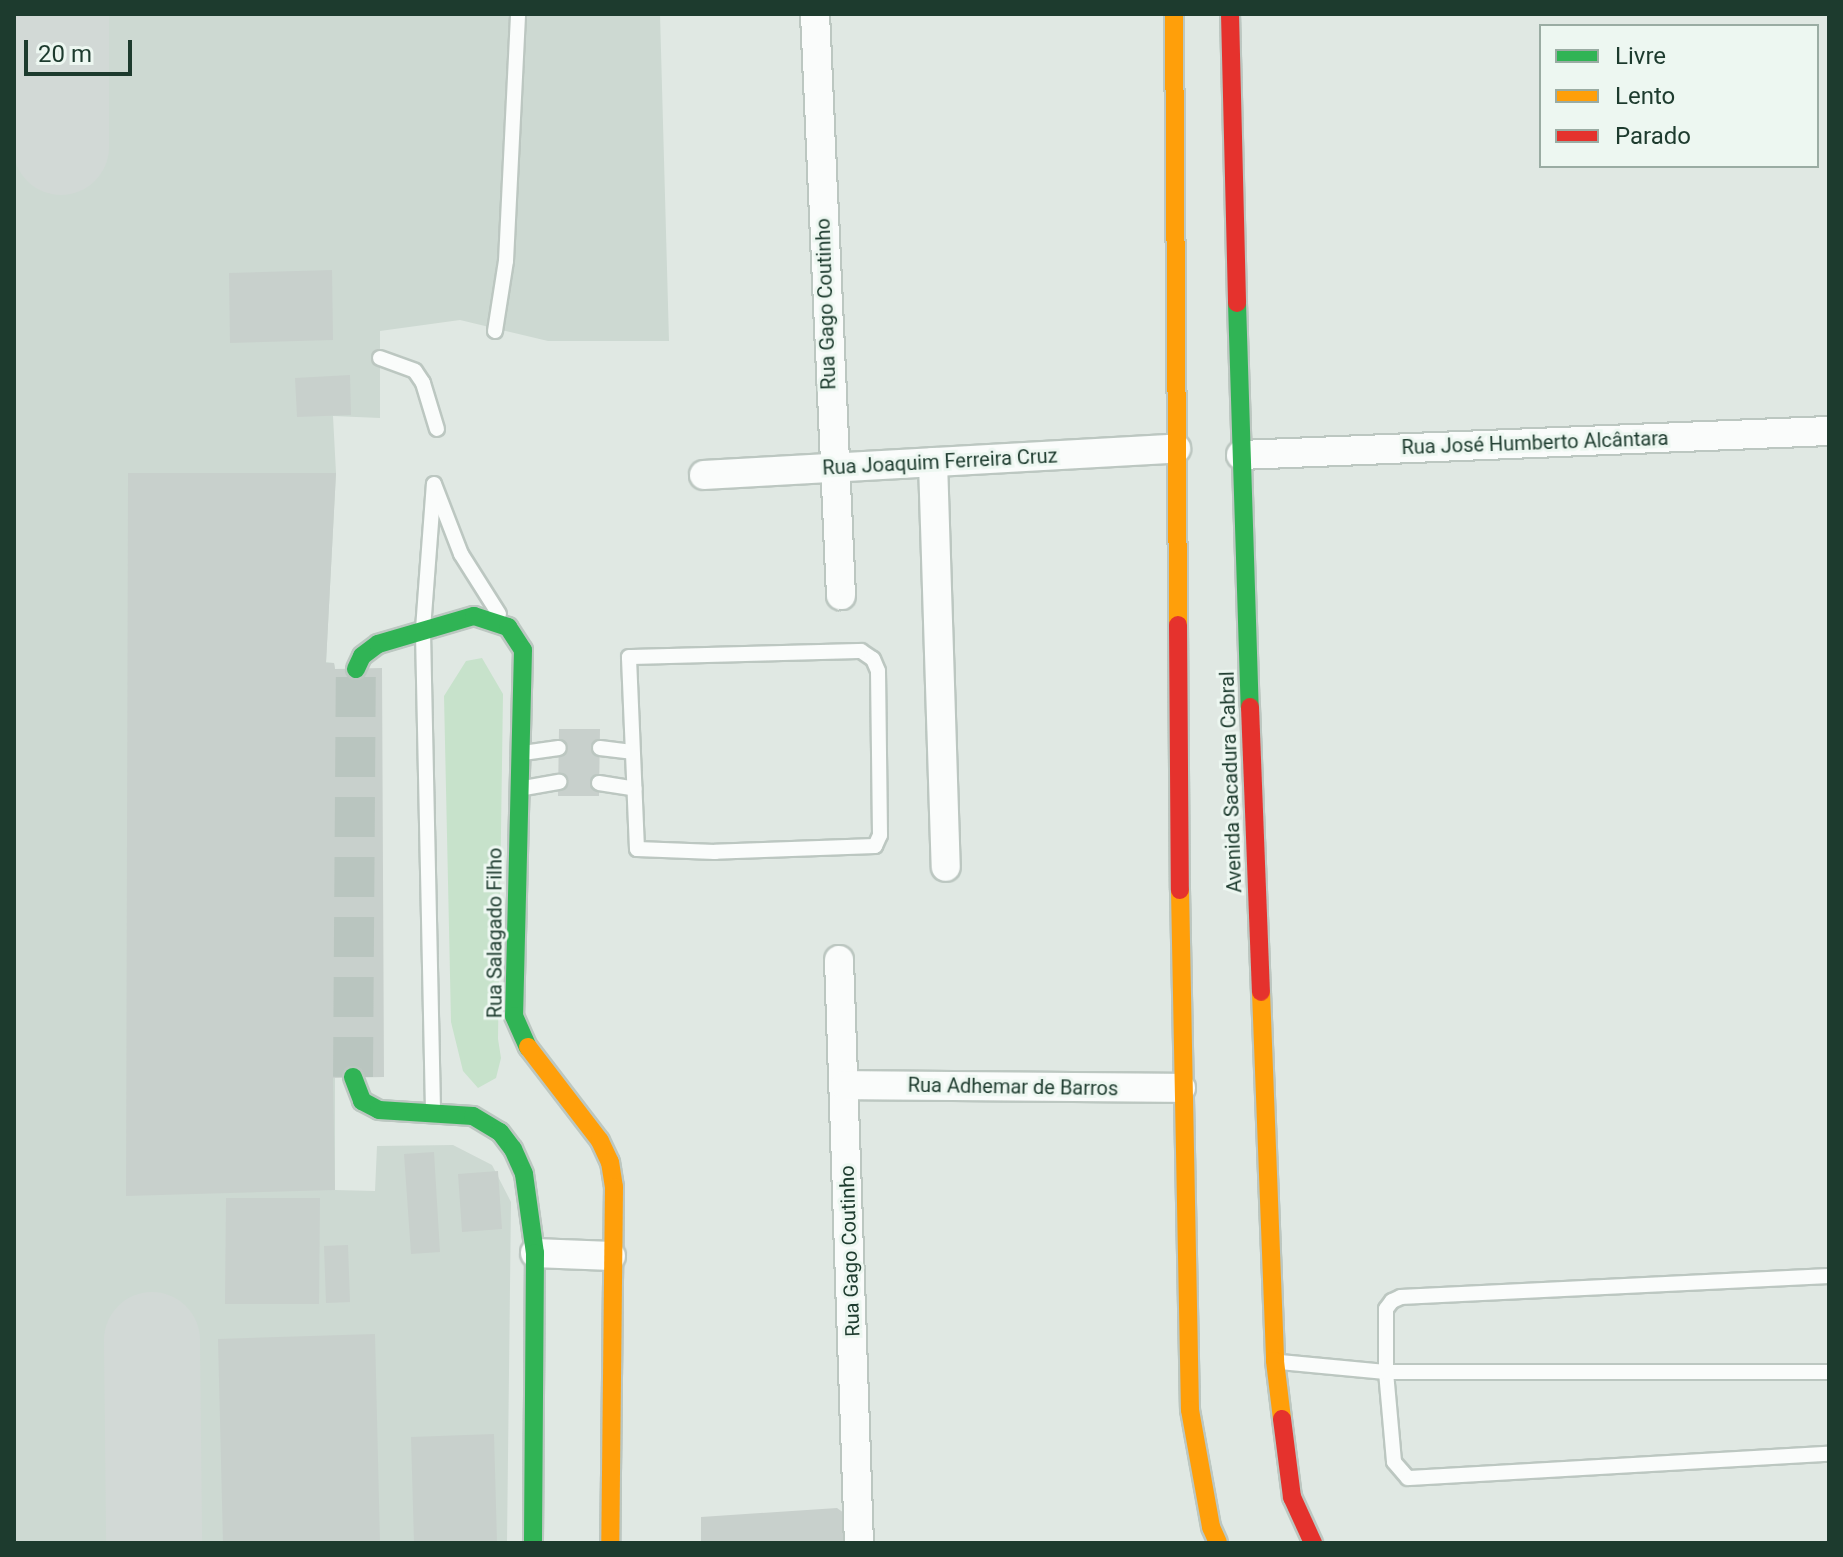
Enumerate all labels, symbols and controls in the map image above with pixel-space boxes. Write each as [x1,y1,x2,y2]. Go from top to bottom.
scale bar [28,24,136,74]
legend [1539,24,1819,168]
text: 20 m [38,40,92,68]
text: Livre [1615,42,1666,70]
text: Lento [1615,82,1675,110]
text: Parado [1615,122,1691,150]
street label: Rua Gago Coutinho [811,218,841,390]
street label: Rua José Humberto Alcântara [1401,426,1669,460]
street label: Rua Joaquim Ferreira Cruz [822,444,1058,480]
street label: Avenida Sacadura Cabral [1215,671,1247,893]
street label: Rua Salagado Filho [483,848,507,1018]
street label: Rua Adhemar de Barros [908,1073,1118,1101]
street label: Rua Gago Coutinho [835,1165,865,1337]

